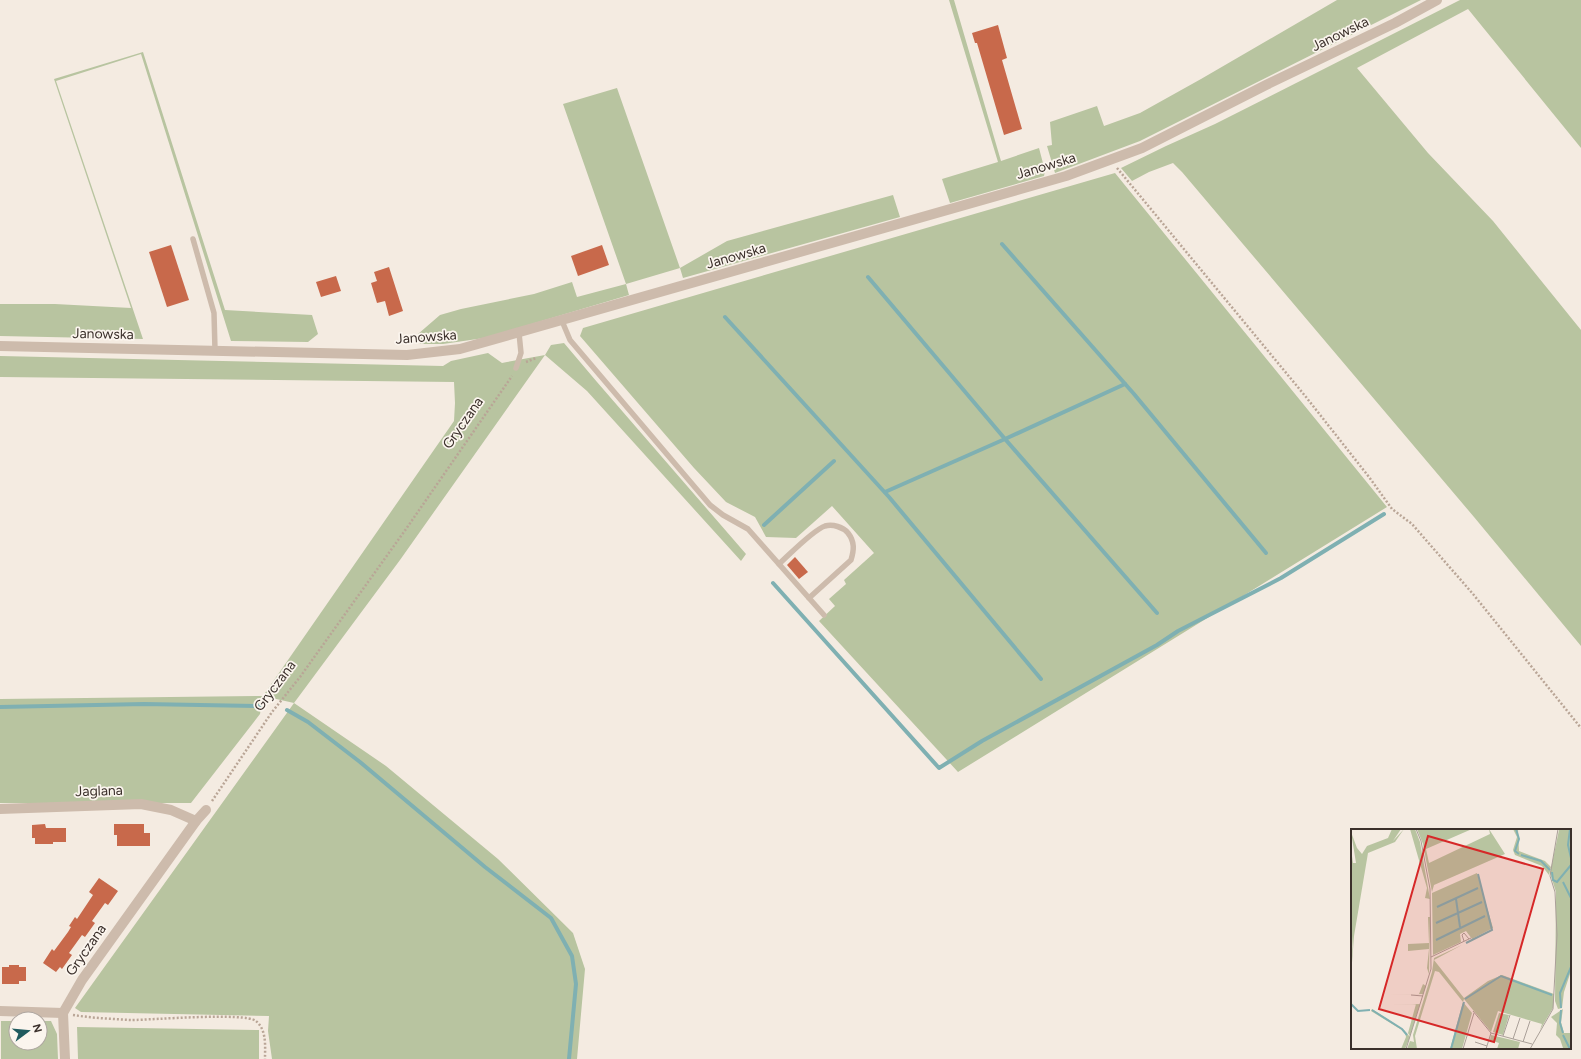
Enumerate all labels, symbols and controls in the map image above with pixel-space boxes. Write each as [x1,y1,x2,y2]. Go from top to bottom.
street label: Janowska [1309,13,1371,55]
street label: Janowska [1014,149,1078,183]
street label: Janowska [704,239,768,273]
street label: Janowska [72,325,134,343]
street label: Janowska [395,326,457,348]
street label: Gryczana [439,394,487,452]
street label: Gryczana [250,657,300,715]
street label: Jaglana [75,782,123,800]
inset map [1351,829,1571,1049]
street label: Gryczana [62,921,110,979]
north arrow [8,1011,48,1051]
text: N [30,1022,45,1034]

